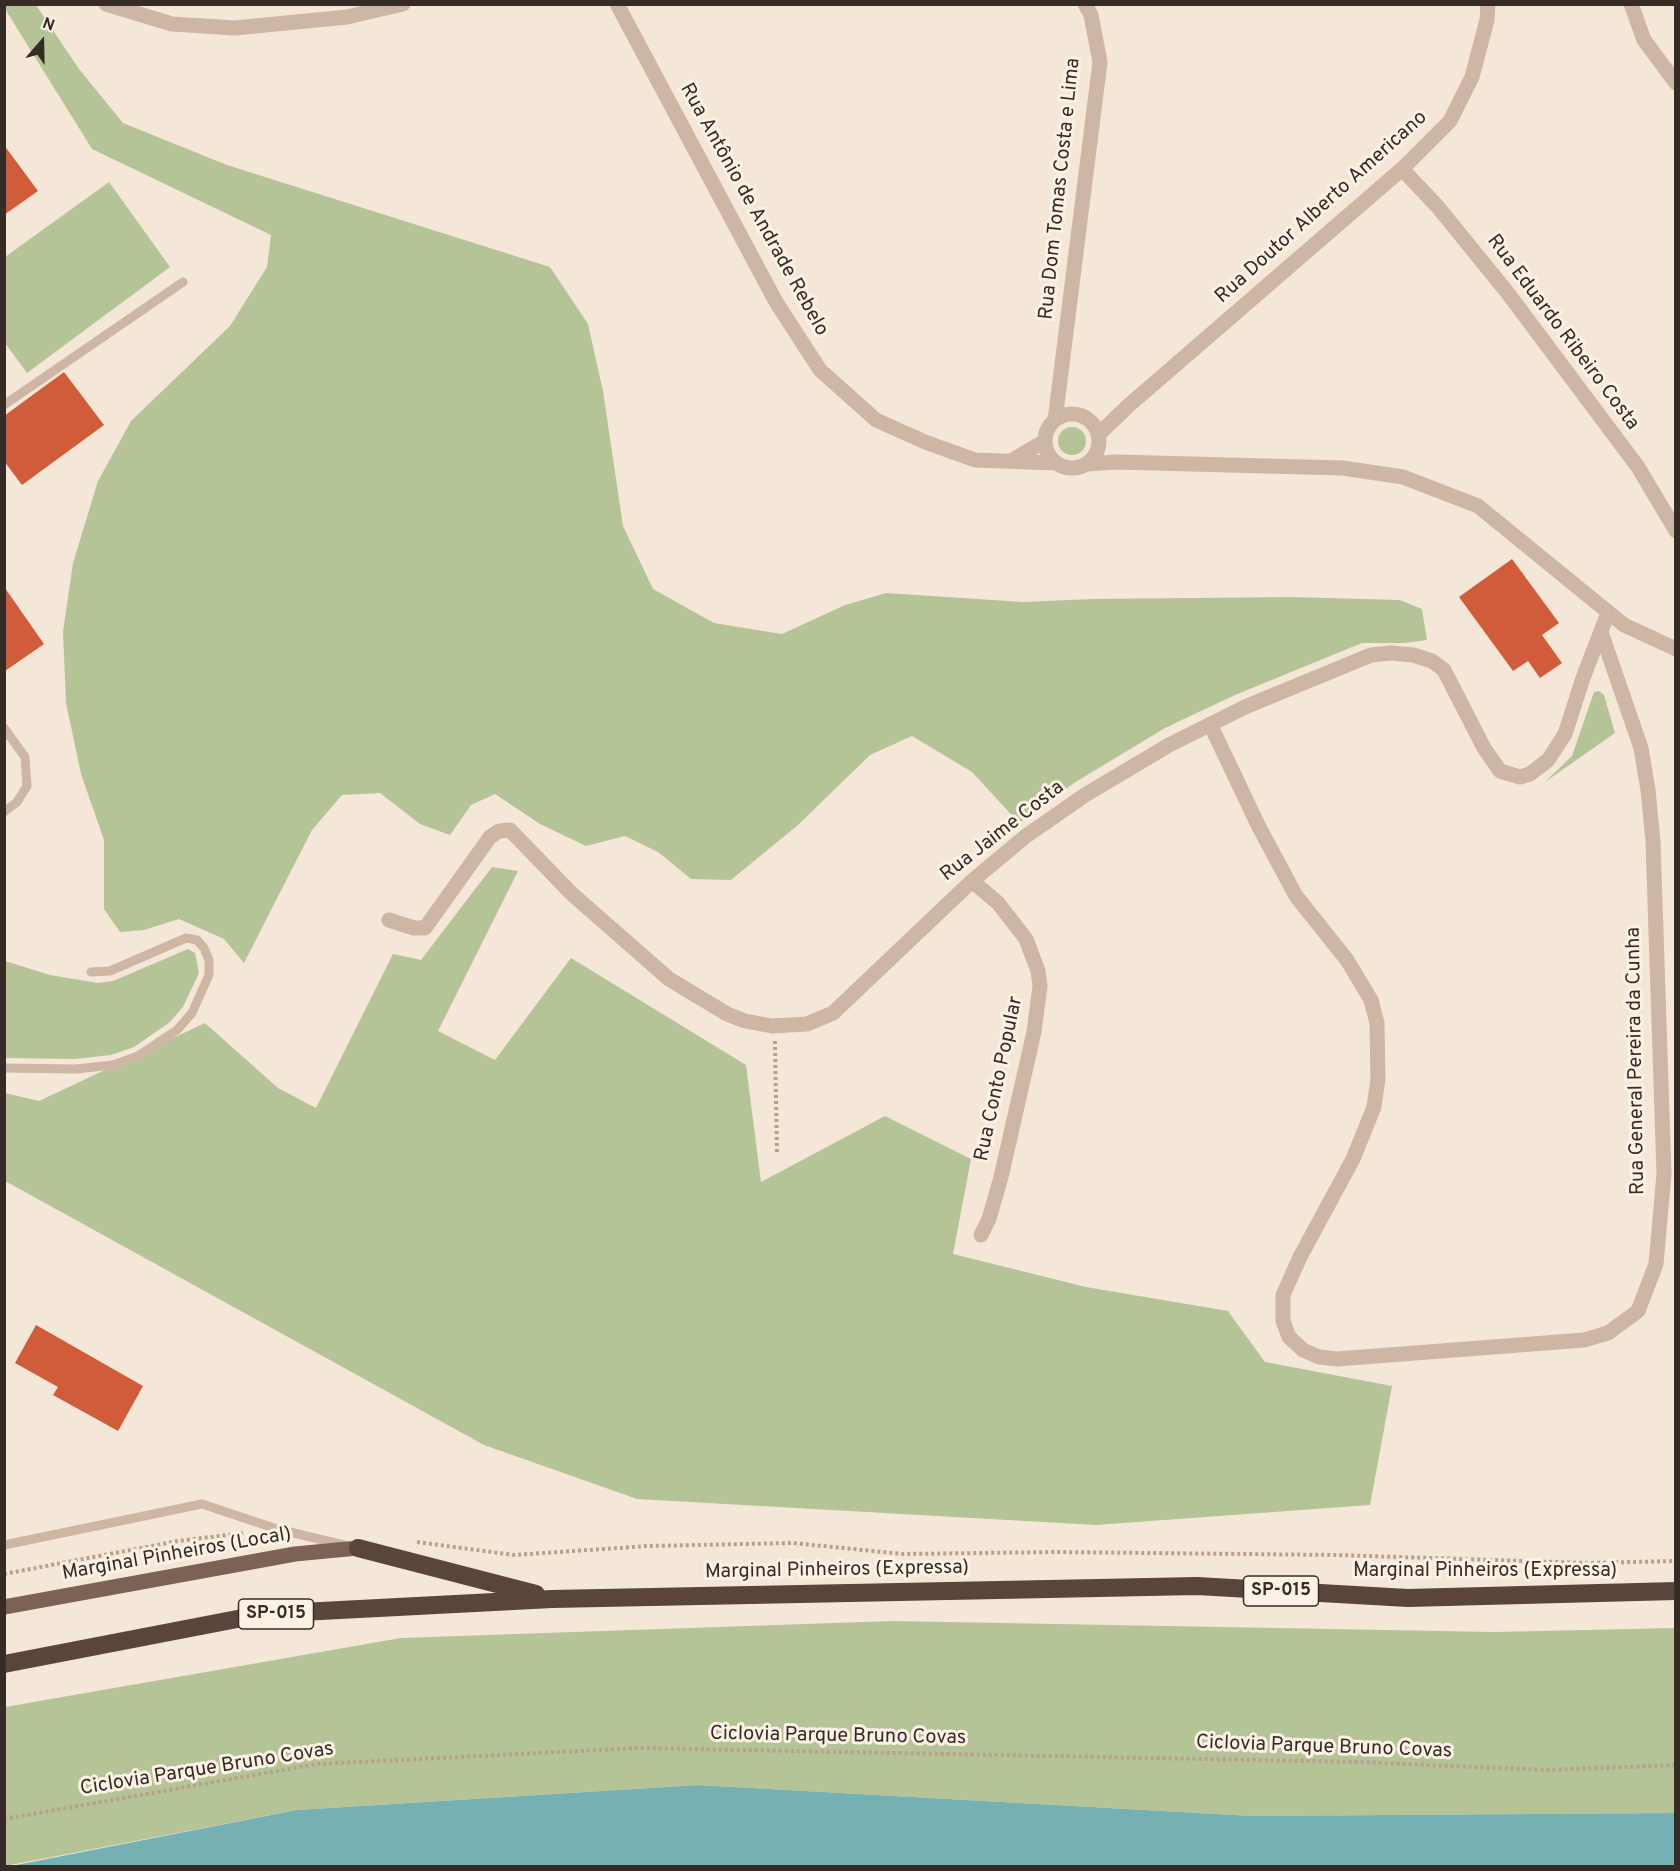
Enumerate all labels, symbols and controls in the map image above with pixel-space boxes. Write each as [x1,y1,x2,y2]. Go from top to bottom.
north arrow [12,12,72,72]
text: N [39,14,57,36]
street label: Rua Dom Tomas Costa e Lima [1035,57,1087,321]
street label: Rua Antônio de Andrade Rebelo [673,79,833,341]
street label: Rua Doutor Alberto Americano [1211,106,1433,310]
street label: Rua Eduardo Ribeiro Costa [1481,230,1643,436]
street label: Rua Jaime Costa [937,776,1069,888]
street label: Rua General Pereira da Cunha [1623,927,1651,1195]
street label: Rua Conto Popular [971,994,1029,1164]
street label: Marginal Pinheiros (Local) [61,1523,293,1587]
street label: Marginal Pinheiros (Expressa) [705,1557,969,1585]
street label: Marginal Pinheiros (Expressa) [1353,1560,1617,1584]
road number: SP-015 [1244,1576,1318,1606]
road number: SP-015 [238,1599,314,1629]
street label: Ciclovia Parque Bruno Covas [710,1723,966,1751]
street label: Ciclovia Parque Bruno Covas [1195,1732,1453,1764]
street label: Ciclovia Parque Bruno Covas [79,1738,335,1802]

